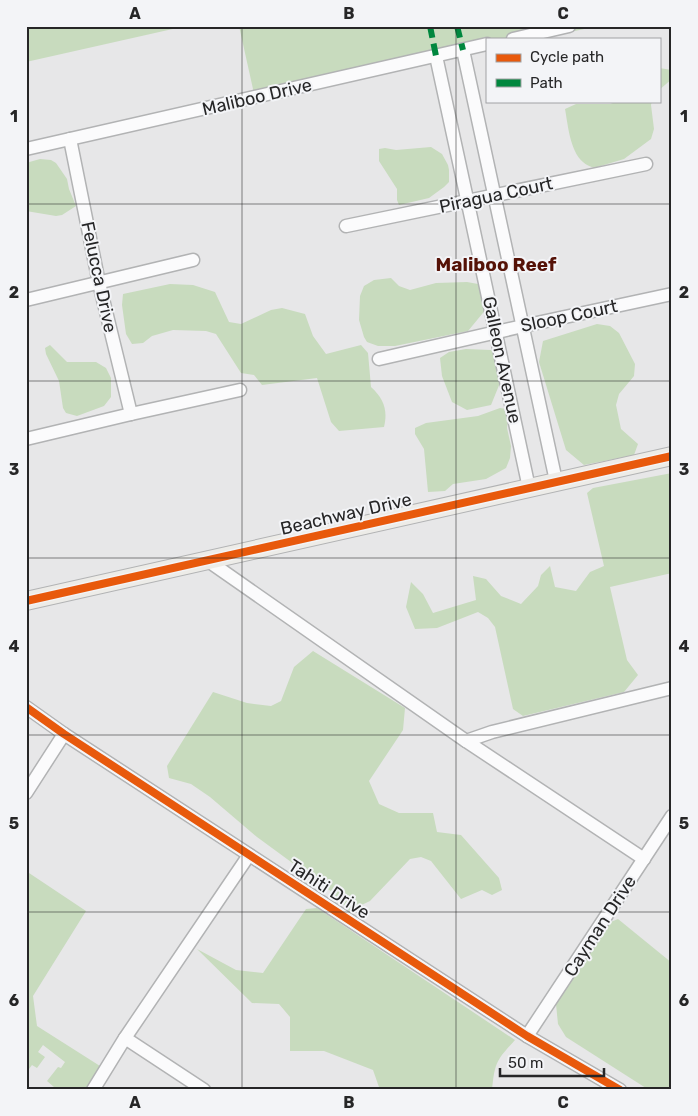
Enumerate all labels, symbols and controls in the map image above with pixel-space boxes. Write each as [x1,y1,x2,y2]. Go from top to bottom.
text: A [129,4,141,23]
text: B [343,4,355,23]
text: C [557,4,569,23]
legend [486,38,660,102]
text: Cycle path [530,48,604,66]
street label: Maliboo Drive [200,74,314,120]
text: Path [530,74,563,92]
text: 1 [10,107,18,126]
text: 1 [680,107,688,126]
street label: Piragua Court [437,172,555,218]
street label: Felucca Drive [76,219,122,335]
district label: Maliboo Reef [436,253,557,276]
text: 2 [9,283,19,302]
text: 2 [679,283,689,302]
street label: Galleon Avenue [478,295,526,425]
street label: Sloop Court [519,295,619,337]
text: 3 [9,460,19,479]
text: 3 [679,460,689,479]
street label: Beachway Drive [278,488,414,540]
text: 4 [9,637,20,656]
text: 4 [679,637,690,656]
text: 5 [9,814,19,833]
text: 5 [679,814,689,833]
street label: Tahiti Drive [284,854,374,924]
street label: Cayman Drive [559,871,641,981]
text: 6 [9,991,19,1010]
text: 6 [679,991,689,1010]
scale bar [500,1046,604,1078]
text: 50 m [508,1054,543,1072]
text: A [129,1093,141,1112]
text: B [343,1093,355,1112]
text: C [557,1093,569,1112]

